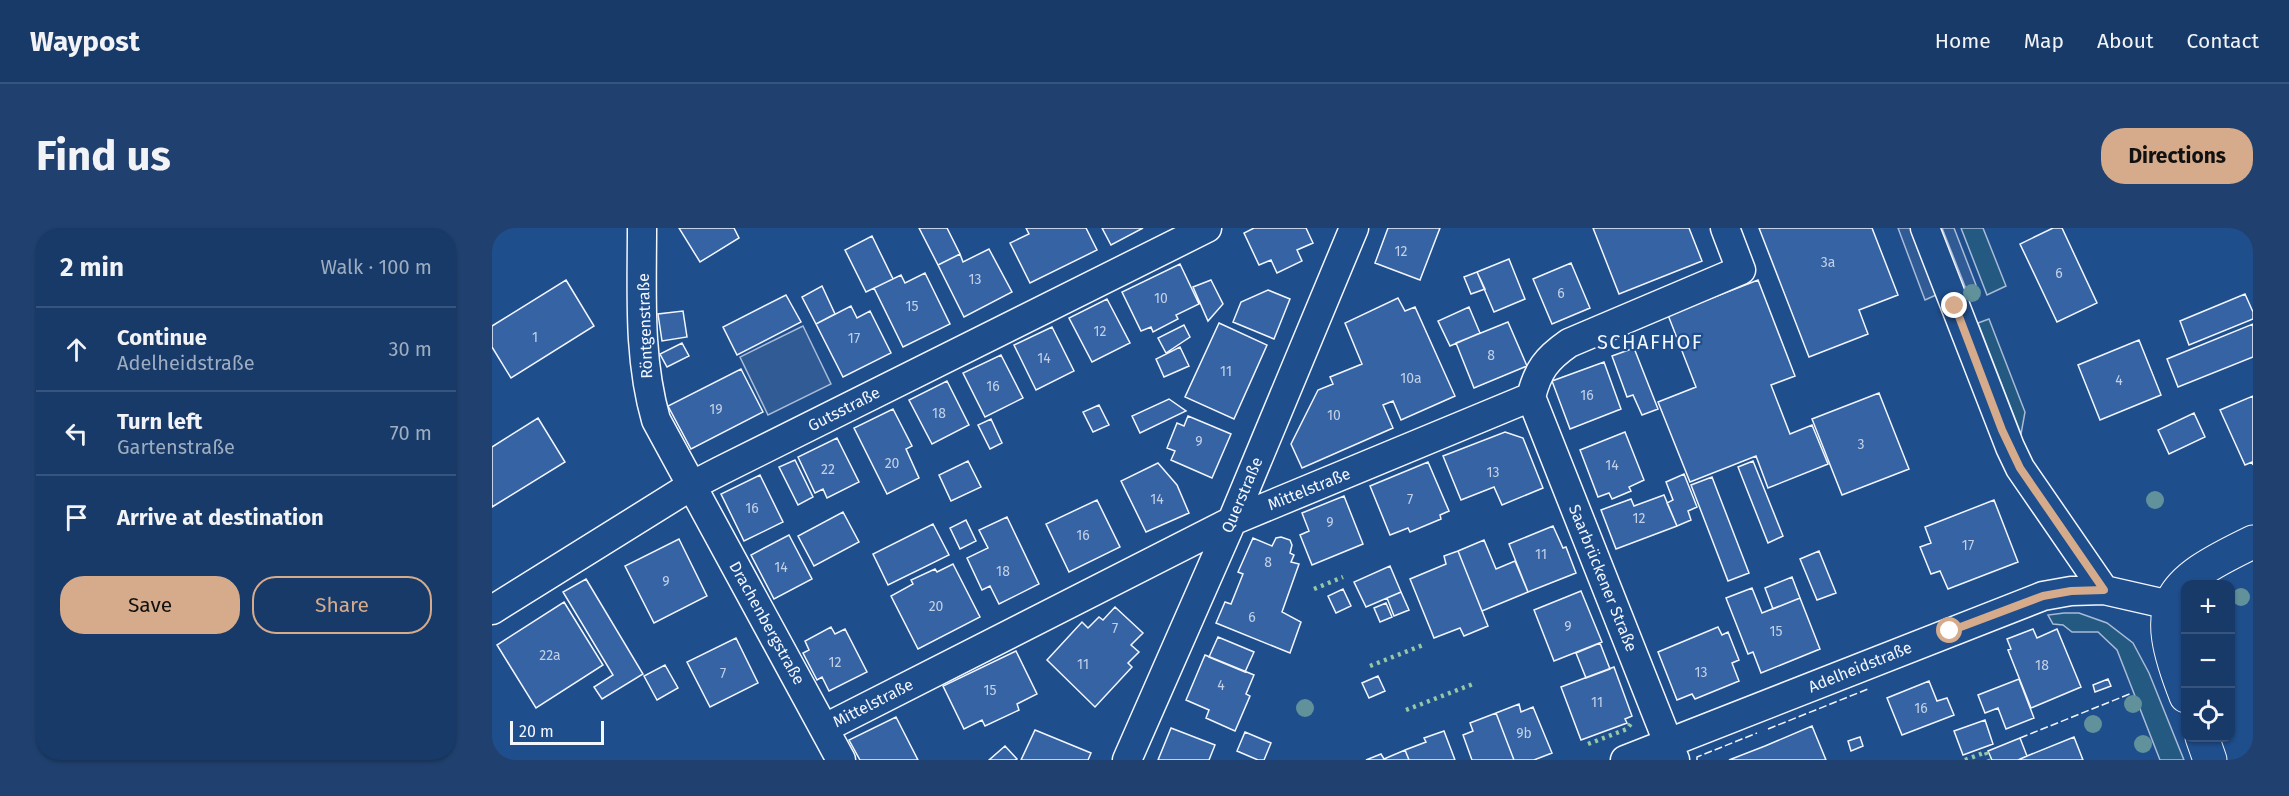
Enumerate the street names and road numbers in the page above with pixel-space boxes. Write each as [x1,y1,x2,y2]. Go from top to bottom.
street label: Röntgenstraße [634,273,656,379]
street label: Gutsstraße [805,383,883,435]
street label: Querstraße [1217,454,1267,536]
street label: Mittelstraße [1265,464,1353,514]
street label: Saarbrückener Straße [1565,502,1641,654]
street label: Drachenbergstraße [725,558,809,688]
street label: Adelheidstraße [1805,638,1915,696]
street label: Mittelstraße [830,675,916,731]

